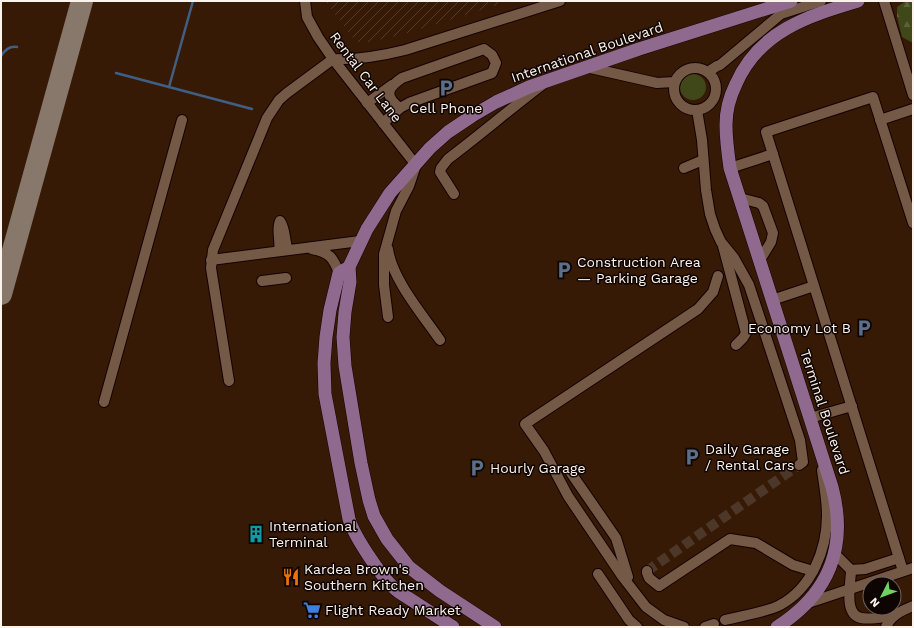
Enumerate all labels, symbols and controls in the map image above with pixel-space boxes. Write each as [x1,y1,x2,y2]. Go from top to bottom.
street label: International Boulevard [509,18,665,86]
street label: Rental Car Lane [327,29,405,125]
parking icon: Cell Phone [436,78,456,98]
place label: Cell Phone [410,100,482,116]
place label: Construction Area — Parking Garage [577,254,701,286]
parking icon: Construction Area — Parking Garage [554,260,574,280]
parking icon: Economy Lot B [854,318,874,338]
place label: Economy Lot B [748,320,851,336]
street label: Terminal Boulevard [797,347,853,477]
place label: Daily Garage / Rental Cars [705,441,794,473]
parking icon: Daily Garage / Rental Cars [682,447,702,467]
parking icon: Hourly Garage [467,458,487,478]
place label: Hourly Garage [490,460,586,476]
place label: International Terminal [269,518,357,550]
building icon: International Terminal [246,524,266,544]
place label: Kardea Brown's Southern Kitchen [304,561,424,593]
restaurant icon: Kardea Brown's Southern Kitchen [281,567,301,587]
north arrow [862,576,902,616]
text: N [867,595,882,610]
supermarket icon: Flight Ready Market [302,600,322,620]
place label: Flight Ready Market [325,602,461,618]

